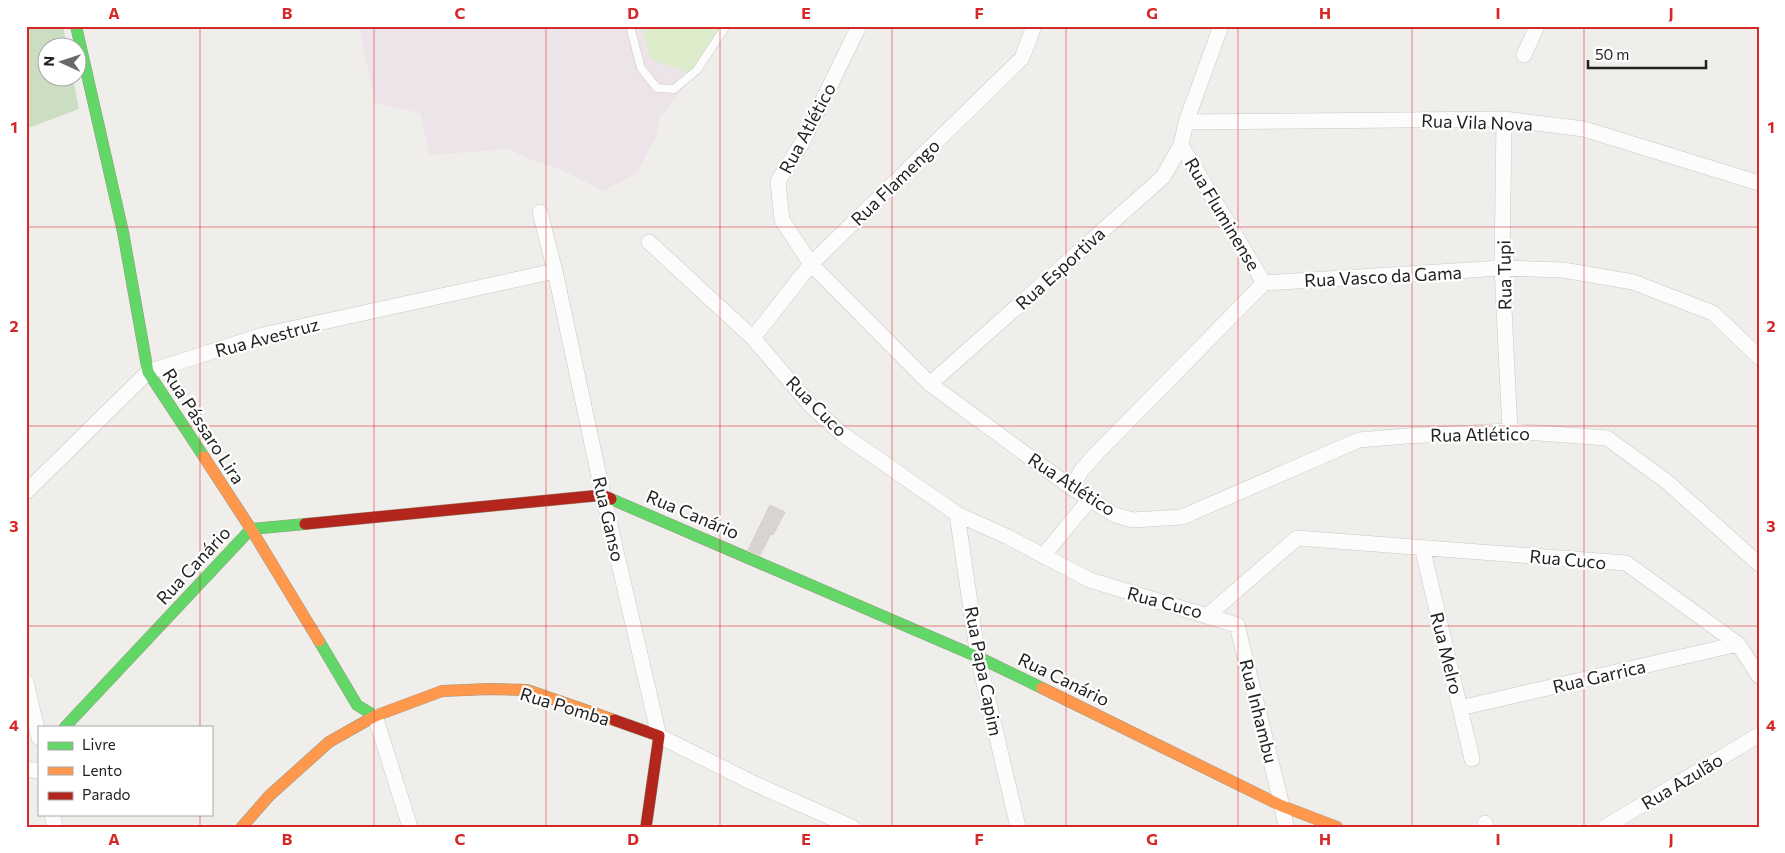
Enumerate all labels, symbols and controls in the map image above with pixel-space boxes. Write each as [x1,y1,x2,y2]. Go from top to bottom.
text: A [108,3,120,22]
text: B [282,3,293,22]
text: C [455,3,466,22]
text: D [627,3,639,22]
text: E [801,3,811,22]
text: F [974,3,984,22]
text: G [1146,3,1158,22]
text: H [1319,3,1331,22]
text: I [1495,3,1501,22]
text: J [1668,3,1674,22]
north arrow [38,38,88,88]
scale bar [1588,38,1705,70]
text: 50 m [1595,45,1629,63]
text: N [40,56,57,67]
street label: Rua Atlético [774,79,840,177]
street label: Rua Vila Nova [1421,109,1533,135]
text: 1 [10,117,18,136]
text: 1 [1767,117,1775,136]
street label: Rua Flamengo [846,134,944,230]
street label: Rua Fluminense [1181,153,1265,275]
street label: Rua Esportiva [1011,222,1109,314]
street label: Rua Tupi [1492,240,1516,310]
street label: Rua Vasco da Gama [1304,261,1462,291]
street label: Rua Avestruz [213,313,321,361]
text: 2 [9,316,19,335]
text: 2 [1766,316,1776,335]
street label: Rua Pássaro Lira [158,364,250,488]
street label: Rua Cuco [782,371,852,441]
street label: Rua Atlético [1430,422,1530,446]
street label: Rua Atlético [1024,448,1120,520]
street label: Rua Ganso [589,474,629,564]
street label: Rua Canário [643,485,743,543]
text: 3 [9,516,19,535]
text: 3 [1766,516,1776,535]
street label: Rua Canário [151,521,235,609]
street label: Rua Cuco [1529,545,1607,573]
street label: Rua Cuco [1125,581,1205,623]
street label: Rua Papa Capim [961,604,1007,738]
street label: Rua Melro [1426,610,1468,696]
street label: Rua Canário [1015,647,1113,711]
street label: Rua Garrica [1550,655,1648,697]
street label: Rua Inhambu [1235,657,1283,765]
street label: Rua Pomba [518,682,612,730]
text: 4 [9,715,19,734]
text: 4 [1766,715,1776,734]
legend [38,726,212,816]
text: Livre [82,735,116,753]
street label: Rua Azulão [1637,748,1727,814]
text: Lento [82,761,122,779]
text: Parado [82,785,131,803]
text: A [108,829,120,848]
text: B [282,829,293,848]
text: C [455,829,466,848]
text: D [627,829,639,848]
text: E [801,829,811,848]
text: F [974,829,984,848]
text: G [1146,829,1158,848]
text: H [1319,829,1331,848]
text: I [1495,829,1501,848]
text: J [1668,829,1674,848]

